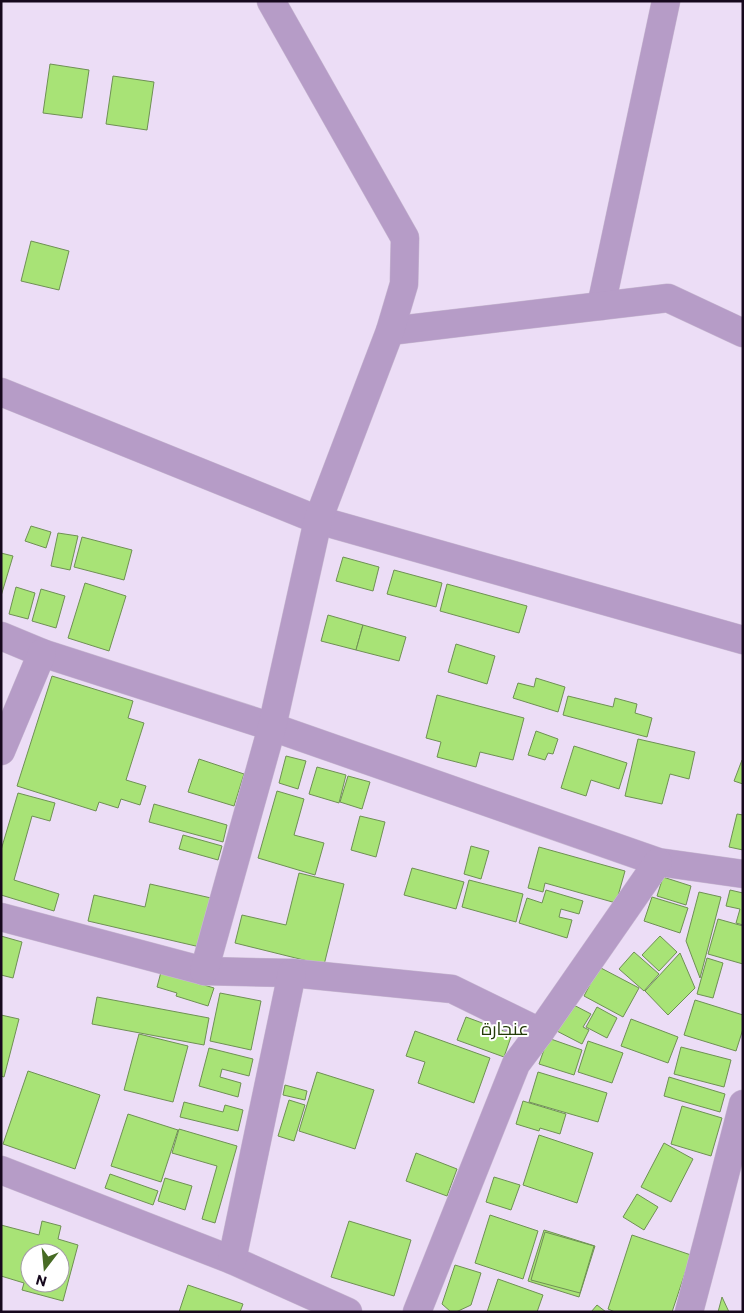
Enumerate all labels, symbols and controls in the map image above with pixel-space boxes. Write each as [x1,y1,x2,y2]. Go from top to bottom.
district label: عنجارة [481,1017,529,1040]
north arrow [20,1243,70,1293]
text: N [34,1271,49,1291]

